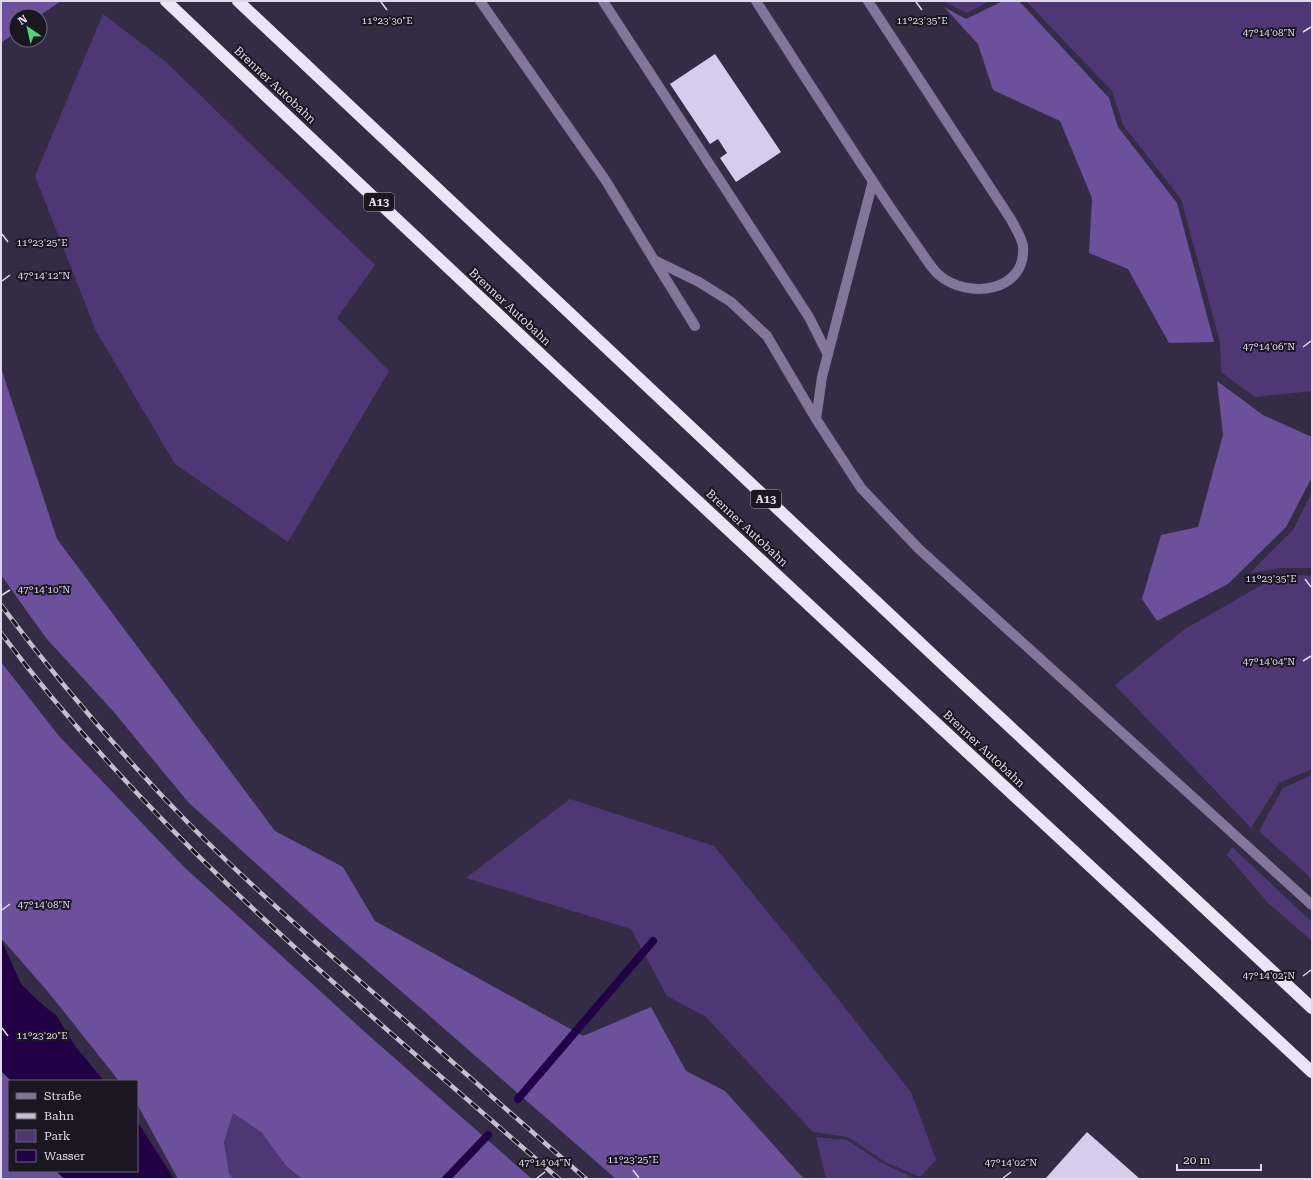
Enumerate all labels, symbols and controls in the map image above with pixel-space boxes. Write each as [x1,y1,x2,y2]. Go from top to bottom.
north arrow [8,8,48,48]
text: N [16,12,30,28]
text: 11°23'30"E [361,15,413,26]
text: 11°23'35"E [896,15,948,26]
text: 47°14'08"N [1243,27,1295,38]
street label: Brenner Autobahn [231,44,319,127]
road number: A13 [364,193,394,211]
text: 11°23'25"E [16,237,68,248]
street label: Brenner Autobahn [466,266,554,349]
text: 47°14'12"N [18,270,70,281]
text: 47°14'06"N [1243,341,1295,352]
street label: Brenner Autobahn [703,487,791,570]
road number: A13 [751,490,781,508]
text: 11°23'35"E [1245,573,1297,584]
text: 47°14'10"N [18,584,70,595]
text: 47°14'04"N [1243,656,1295,667]
street label: Brenner Autobahn [940,708,1028,791]
text: 47°14'08"N [18,899,70,910]
text: 47°14'02"N [1243,970,1295,981]
text: 11°23'20"E [16,1030,68,1041]
legend [8,1080,138,1172]
text: Straße [44,1089,82,1103]
text: Bahn [44,1109,74,1123]
text: Park [44,1129,71,1143]
scale bar [1177,1146,1261,1172]
text: Wasser [44,1149,85,1163]
text: 20 m [1183,1153,1210,1167]
text: 11°23'25"E [607,1154,659,1165]
text: 47°14'04"N [519,1157,571,1168]
text: 47°14'02"N [985,1157,1037,1168]

